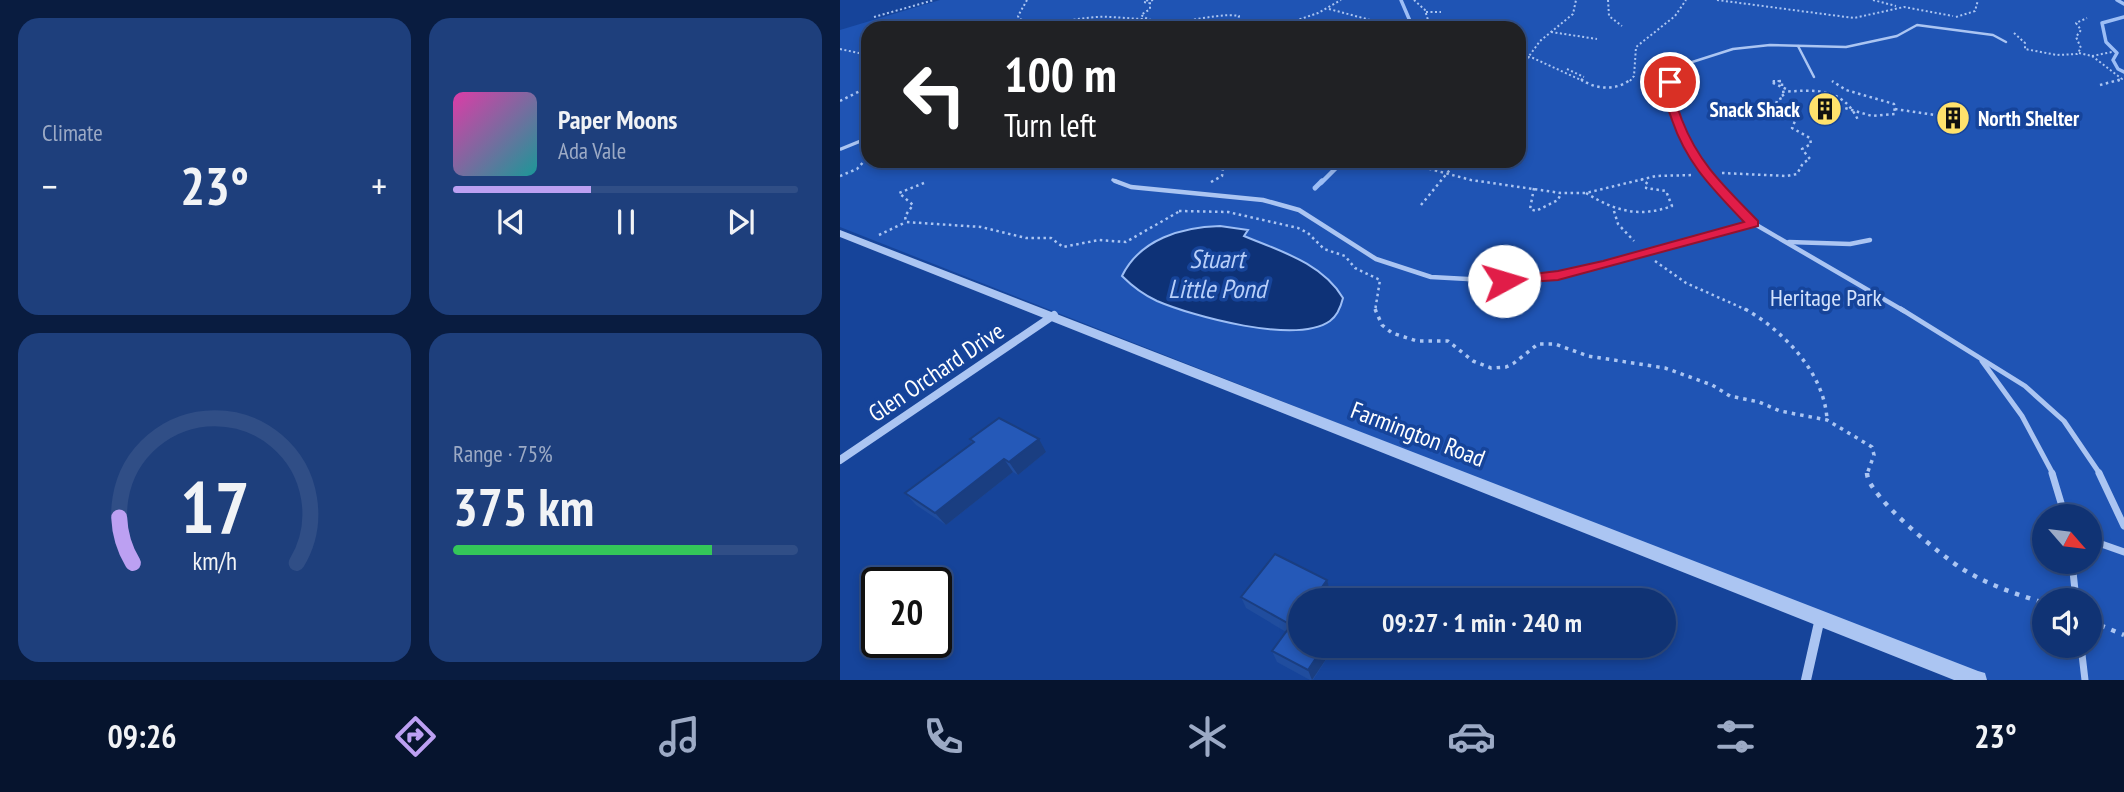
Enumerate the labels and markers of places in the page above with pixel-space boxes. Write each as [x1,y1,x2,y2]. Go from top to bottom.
pin [1640,52,1700,112]
building icon: Snack Shack [1806,90,1844,128]
place label: Snack Shack [1710,96,1800,123]
building icon: North Shelter [1934,99,1972,137]
place label: North Shelter [1978,105,2080,132]

